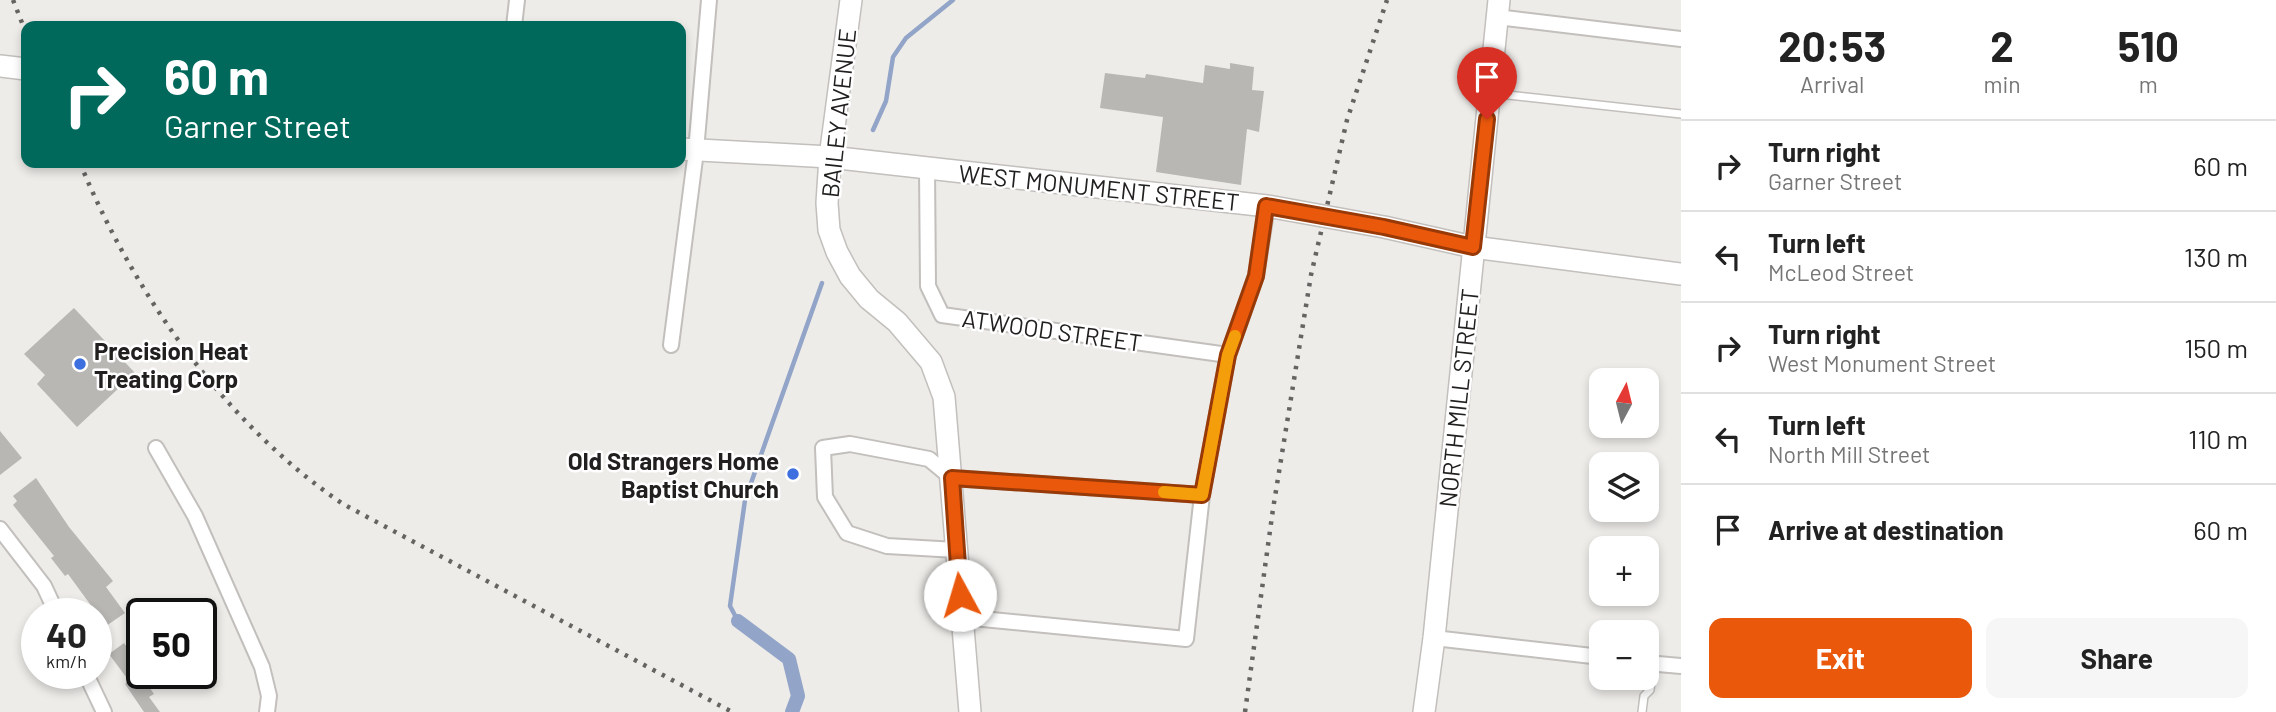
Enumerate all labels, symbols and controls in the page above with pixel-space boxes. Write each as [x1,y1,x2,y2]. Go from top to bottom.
text: 20:53 [1778,20,1886,70]
text: 2 [1990,20,2014,70]
text: 510 [2118,20,2179,70]
street label: BAILEY AVENUE [815,27,861,199]
text: 60 m [164,46,269,105]
pin [1457,47,1517,119]
icon: right [49,49,140,140]
icon: arrive [1468,58,1506,96]
text: Arrival [1800,70,1864,98]
text: min [1983,70,2021,98]
text: m [2139,70,2158,98]
text: Garner Street [164,106,351,144]
text: Turn right [1768,136,1881,167]
icon: right [1709,147,1747,185]
text: 60 m [2193,150,2248,181]
street label: WEST MONUMENT STREET [957,158,1241,216]
text: Garner Street [1768,167,1902,195]
text: Turn left [1768,227,1866,258]
icon: left [1709,238,1747,276]
text: 130 m [2184,241,2248,272]
text: McLeod Street [1768,258,1914,286]
street label: NORTH MILL STREET [1432,287,1484,509]
street label: ATWOOD STREET [960,303,1144,357]
text: Turn right [1768,318,1881,349]
icon: right [1709,329,1747,367]
text: 150 m [2184,332,2248,363]
place label: Precision Heat Treating Corp [94,336,248,393]
text: West Monument Street [1768,349,1996,377]
marker: Precision Heat Treating Corp [72,356,88,372]
north arrow [1589,368,1659,438]
map controls [1589,368,1659,690]
text: Turn left [1768,409,1866,440]
icon: left [1709,420,1747,458]
text: 110 m [2188,423,2248,454]
text: North Mill Street [1768,440,1930,468]
place label: Old Strangers Home Baptist Church [568,446,779,503]
button: layers [1589,452,1659,522]
marker: Old Strangers Home Baptist Church [785,466,801,482]
icon: arrive [1709,511,1747,549]
text: Arrive at destination [1768,514,2004,545]
text: 60 m [2193,514,2248,545]
button: + [1589,536,1659,606]
position arrow [923,558,997,632]
speed limit sign: 50 [126,598,217,689]
text: 40 [46,613,87,655]
button: Exit [1709,618,1972,698]
button: Share [1986,618,2248,698]
button: − [1589,620,1659,690]
text: km/h [46,650,87,672]

